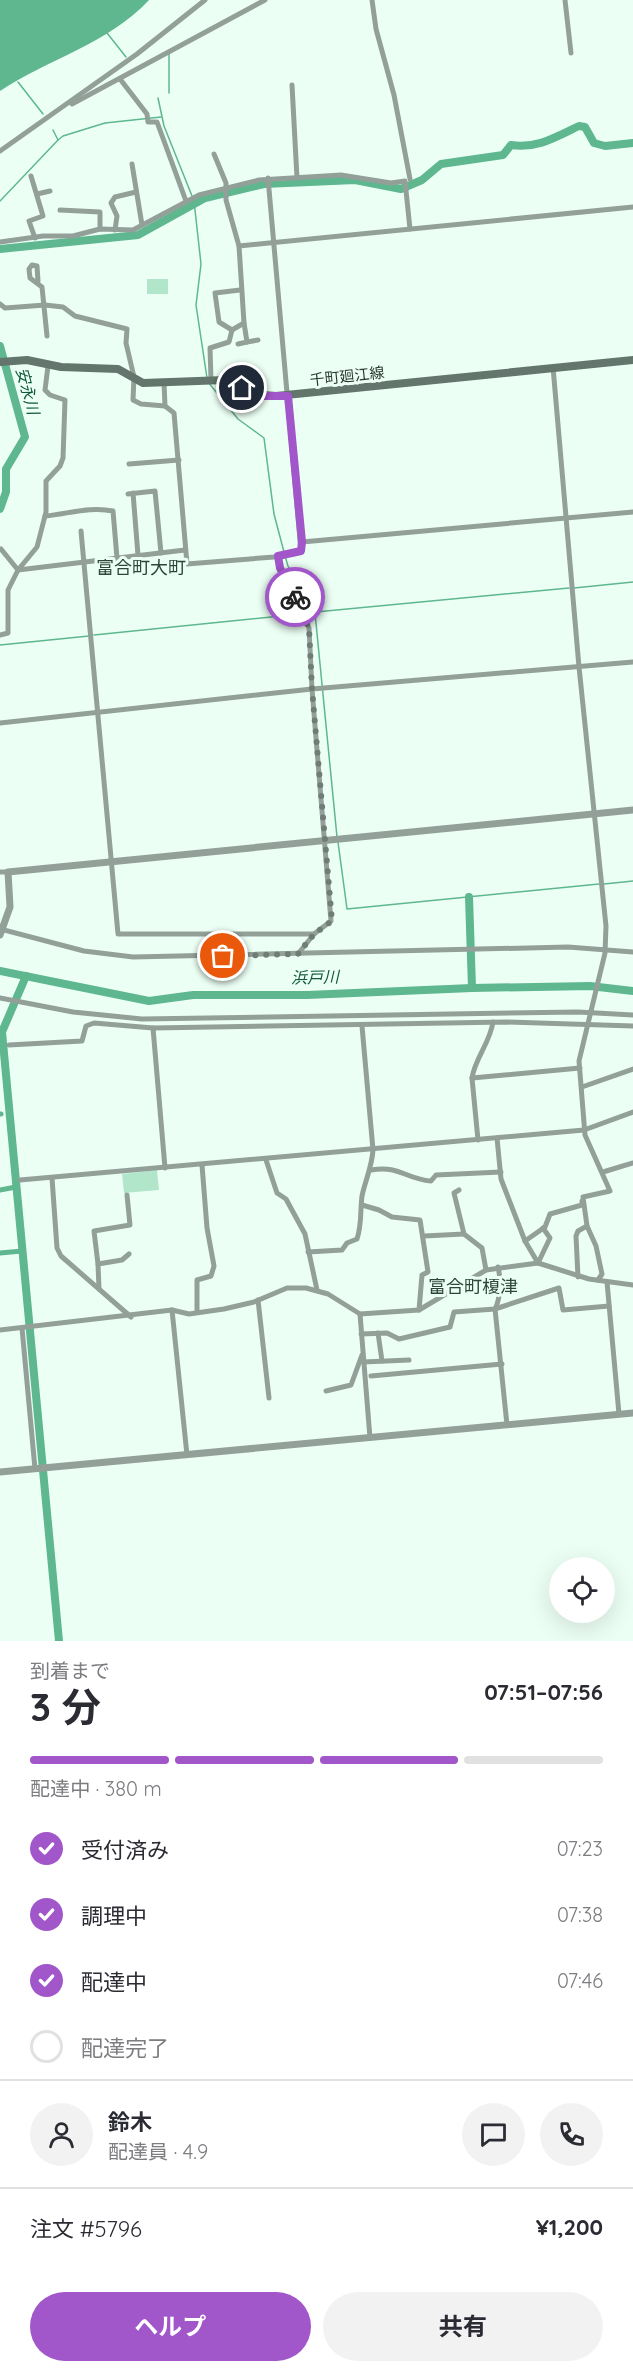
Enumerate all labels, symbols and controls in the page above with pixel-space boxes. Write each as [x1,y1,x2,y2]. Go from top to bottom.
pin [216,362,267,413]
street label: 千町廻江線 [309,363,385,389]
water label: 安永川 [12,365,44,419]
icon: home [225,371,258,404]
district label: 富合町大町 [96,556,186,579]
courier [265,567,325,627]
icon: bike [279,581,312,614]
pin [197,930,248,981]
icon: bag [206,939,239,972]
water label: 浜戸川 [291,967,341,987]
district label: 富合町榎津 [428,1275,518,1298]
map controls [549,1557,615,1623]
button: locate [549,1557,615,1623]
text: 到着まで [30,1658,110,1683]
text: 07:51–07:56 [484,1678,603,1706]
text: 3 分 [30,1682,101,1731]
text: 配達中 · 380 m [30,1776,162,1801]
icon: check [30,1832,63,1865]
text: 受付済み [81,1836,169,1864]
text: 07:23 [557,1836,603,1861]
icon: check [30,1898,63,1931]
text: 調理中 [81,1902,147,1930]
text: 07:38 [557,1902,603,1927]
icon: check [30,1964,63,1997]
text: 配達中 [81,1968,147,1996]
text: 07:46 [557,1968,603,1993]
text: 配達完了 [81,2034,169,2062]
button: person [30,2103,93,2166]
button: chat [462,2103,525,2166]
button: phone [540,2103,603,2166]
text: 鈴木 [108,2108,152,2136]
text: 配達員 · 4.9 [108,2139,208,2164]
text: ¥1,200 [536,2213,603,2241]
text: 注文 #5796 [30,2215,142,2243]
button: ヘルプ [30,2292,311,2361]
button: 共有 [323,2292,603,2361]

